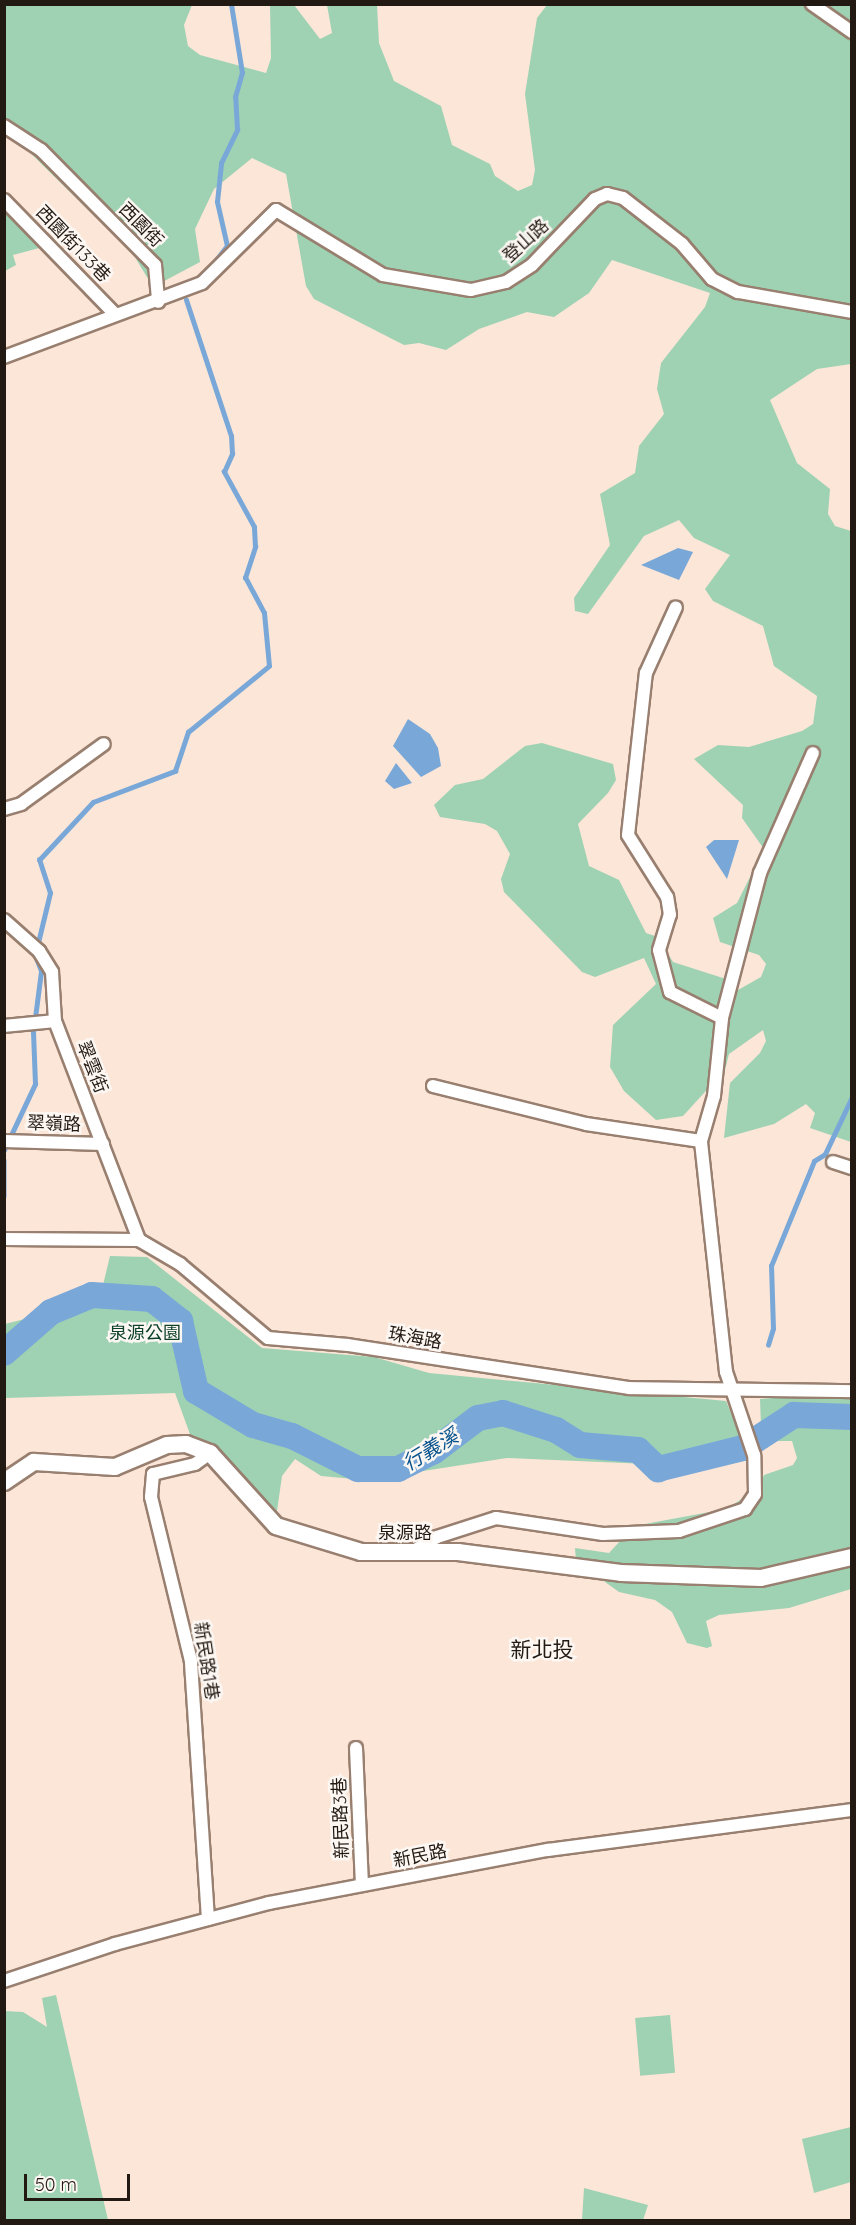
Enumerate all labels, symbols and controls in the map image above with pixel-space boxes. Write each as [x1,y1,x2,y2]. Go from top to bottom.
street label: 西園街 [114,198,168,252]
street label: 西園街133巷 [31,201,115,287]
street label: 登山路 [499,215,553,267]
street label: 翠雲街 [72,1038,112,1096]
street label: 翠嶺路 [27,1112,81,1136]
park label: 泉源公園 [109,1322,181,1344]
street label: 珠海路 [387,1323,443,1353]
water label: 行義溪 [398,1423,462,1475]
street label: 泉源路 [378,1522,432,1544]
street label: 新民路1巷 [189,1620,223,1702]
district label: 新北投 [511,1636,573,1662]
street label: 新民路3巷 [329,1777,353,1859]
street label: 新民路 [391,1840,449,1872]
scale bar [27,2162,134,2200]
text: 50 m [35,2173,77,2196]

